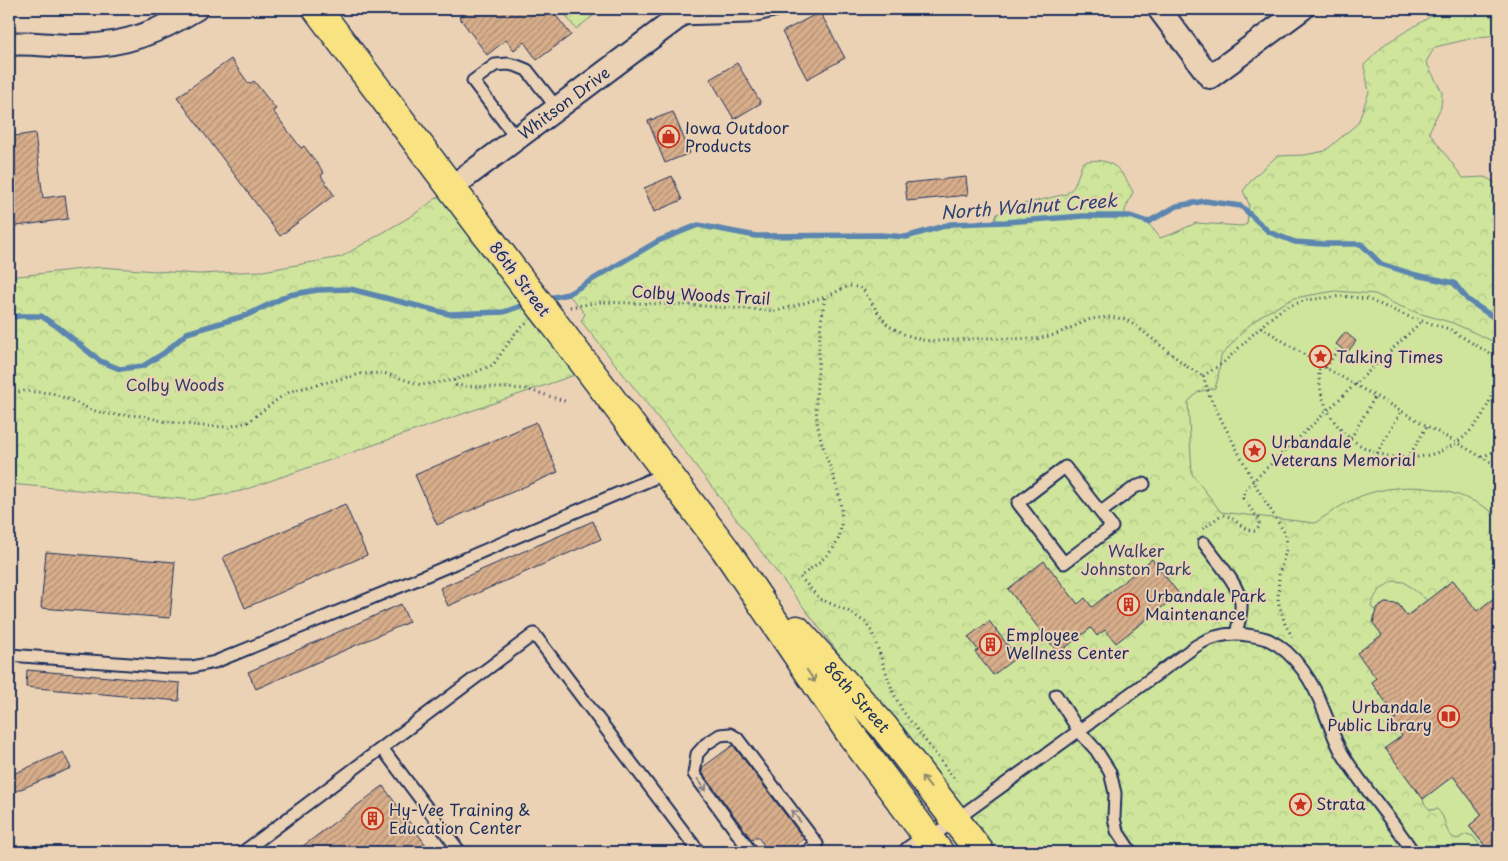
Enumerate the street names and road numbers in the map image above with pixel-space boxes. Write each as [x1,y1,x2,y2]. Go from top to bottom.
street label: Whitson Drive [513,60,614,145]
street label: 86th Street [484,236,557,321]
street label: Colby Woods Trail [631,278,771,310]
street label: 86th Street [819,655,897,737]

